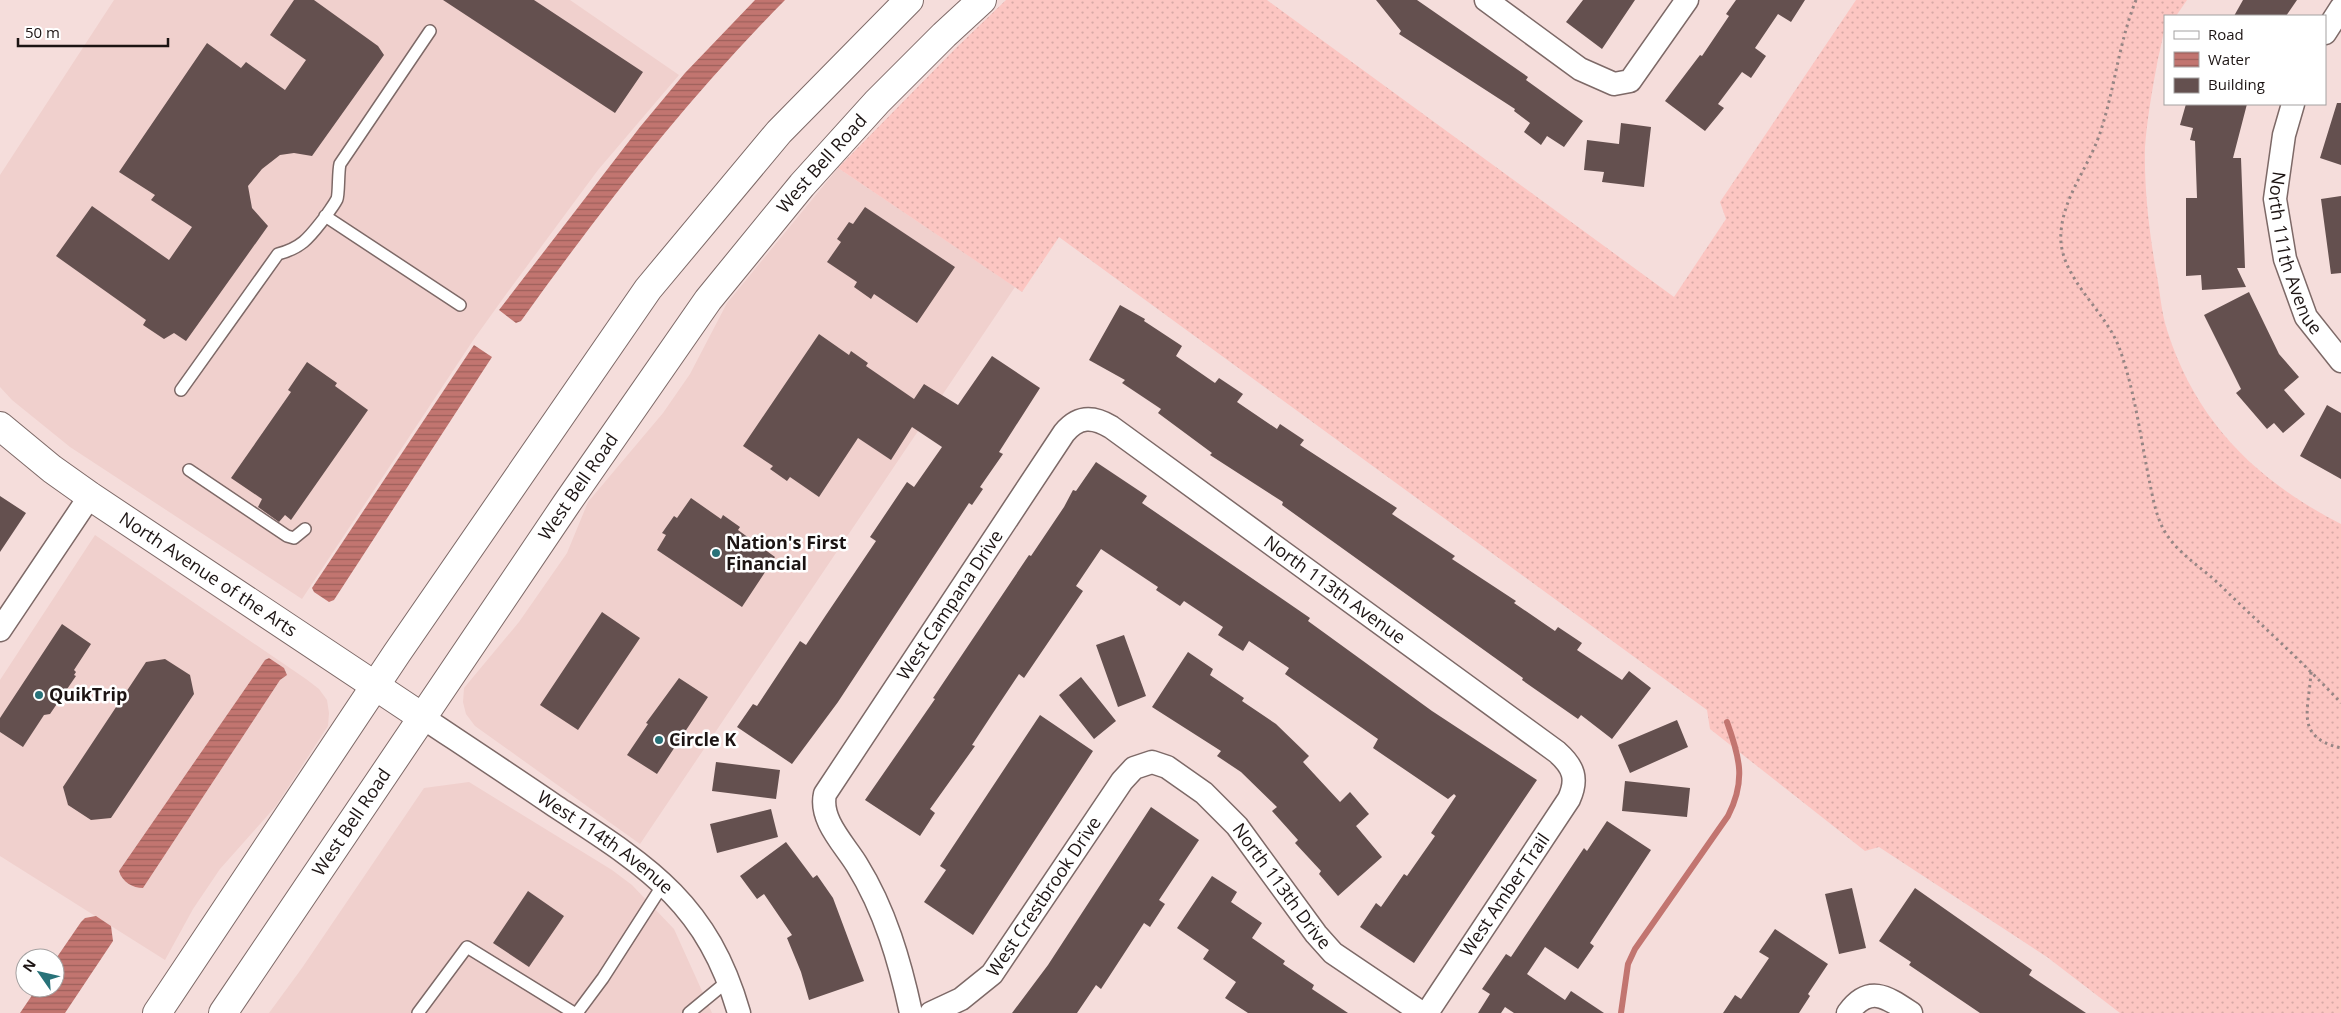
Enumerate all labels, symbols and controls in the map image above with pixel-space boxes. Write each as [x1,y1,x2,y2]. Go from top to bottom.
scale bar [18,15,168,47]
legend [2164,15,2326,105]
text: 50 m [25,22,60,42]
text: Road [2208,24,2244,44]
text: Water [2208,49,2250,69]
text: Building [2208,74,2265,94]
street label: West Bell Road [771,108,872,218]
street label: North 111th Avenue [2264,170,2328,339]
street label: West Bell Road [532,428,623,544]
street label: North Avenue of the Arts [115,506,302,642]
street label: West Campana Drive [891,525,1008,684]
street label: North 113th Avenue [1260,529,1411,649]
place label: Nation's First Financial [726,530,847,575]
marker: Nation's First Financial [710,547,722,559]
place label: QuikTrip [49,682,127,706]
marker: QuikTrip [33,689,45,701]
place label: Circle K [669,727,736,751]
marker: Circle K [653,734,665,746]
street label: West Bell Road [306,763,396,880]
street label: West 114th Avenue [533,784,679,899]
street label: West Crestbrook Drive [981,811,1106,981]
street label: North 113th Drive [1228,818,1337,954]
street label: West Amber Trail [1454,828,1554,961]
north arrow [15,948,65,998]
text: N [18,955,40,975]

